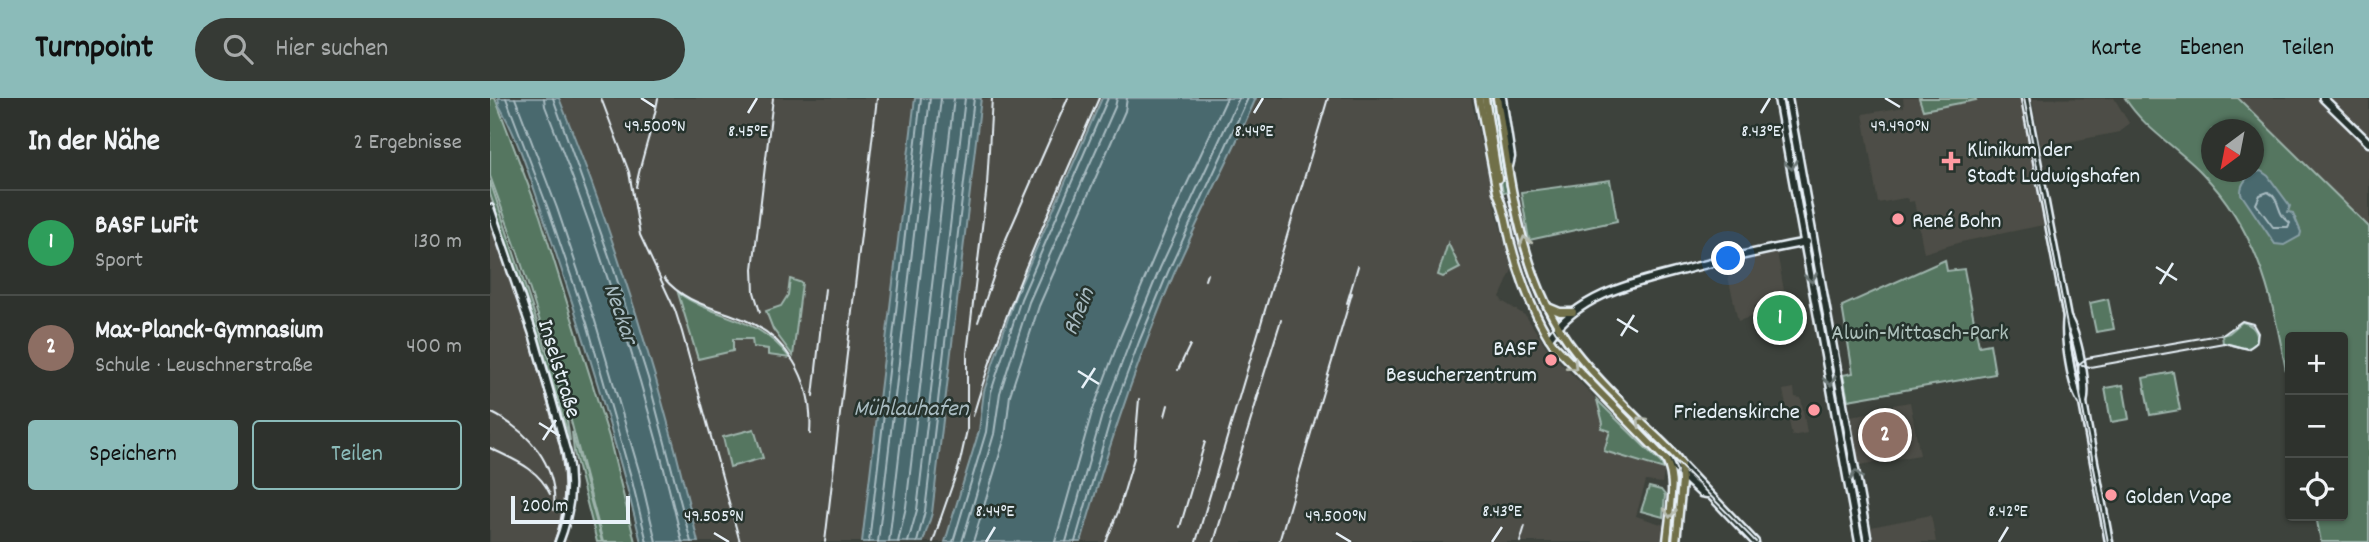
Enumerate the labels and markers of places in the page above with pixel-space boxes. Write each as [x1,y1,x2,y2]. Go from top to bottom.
place label: Klinikum der Stadt Ludwigshafen [1967,135,2140,194]
marker: Klinikum der Stadt Ludwigshafen [1941,151,1961,171]
place label: René Bohn [1912,206,2001,239]
marker: René Bohn [1890,211,1906,227]
pin: 1 [1757,292,1803,344]
place label: BASF Besucherzentrum [1386,334,1538,393]
marker: BASF Besucherzentrum [1543,352,1559,368]
place label: Friedenskirche [1674,397,1800,430]
marker: Friedenskirche [1806,402,1822,418]
pin: 2 [1862,409,1908,461]
place label: Golden Vape [2125,482,2232,515]
marker: Golden Vape [2103,487,2119,503]

